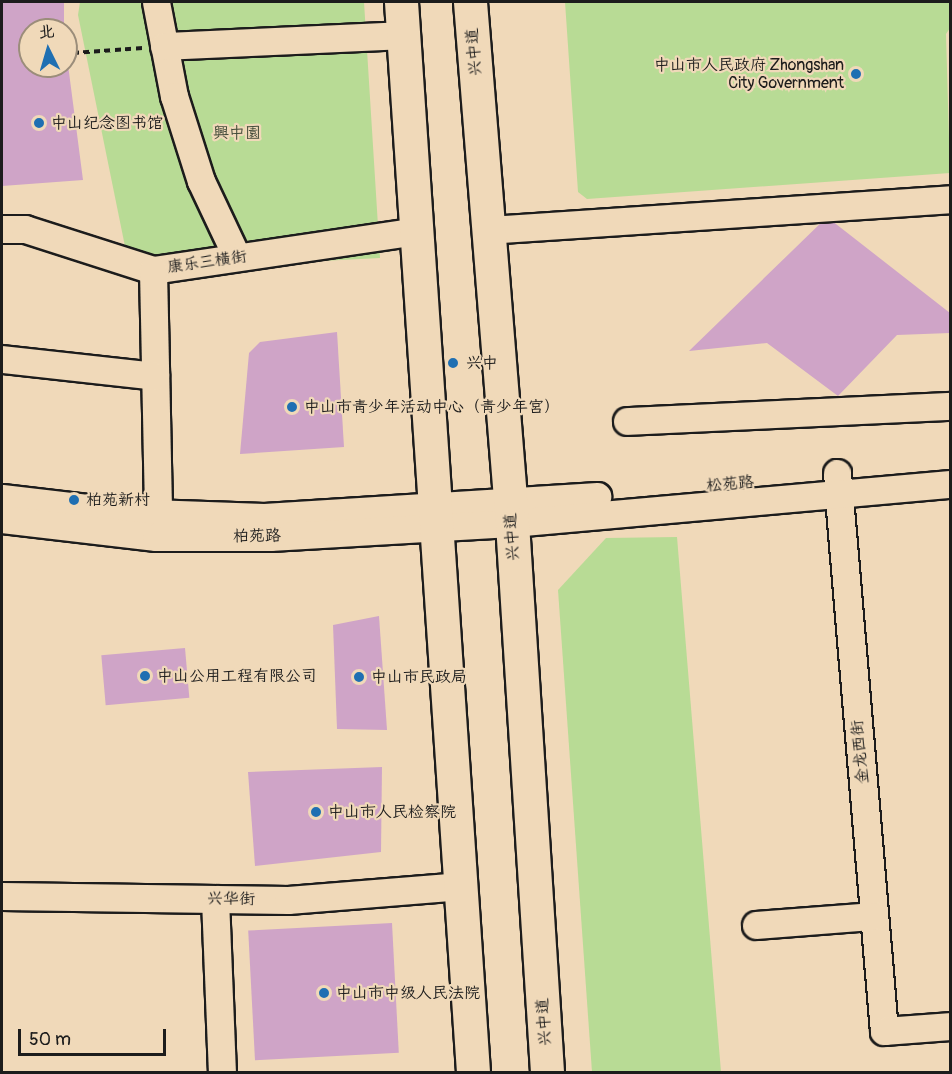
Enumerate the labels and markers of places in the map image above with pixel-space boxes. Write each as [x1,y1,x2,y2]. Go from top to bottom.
place label: 中山市人民政府 Zhongshan City Government [654,55,844,93]
marker: 中山市人民政府 Zhongshan City Government [849,67,863,81]
place label: 中山纪念图书馆 [51,113,163,133]
marker: 中山纪念图书馆 [32,116,46,130]
place label: 兴中 [466,353,498,373]
marker: 兴中 [444,354,462,372]
place label: 中山市青少年活动中心（青少年宫） [304,397,560,417]
marker: 中山市青少年活动中心（青少年宫） [285,400,299,414]
place label: 柏苑新村 [86,490,150,510]
marker: 柏苑新村 [67,493,81,507]
place label: 中山公用工程有限公司 [157,666,317,686]
place label: 中山市民政局 [371,667,467,687]
marker: 中山公用工程有限公司 [138,669,152,683]
marker: 中山市民政局 [352,670,366,684]
place label: 中山市人民检察院 [328,802,456,822]
marker: 中山市人民检察院 [309,805,323,819]
place label: 中山市中级人民法院 [336,983,480,1003]
marker: 中山市中级人民法院 [317,986,331,1000]

